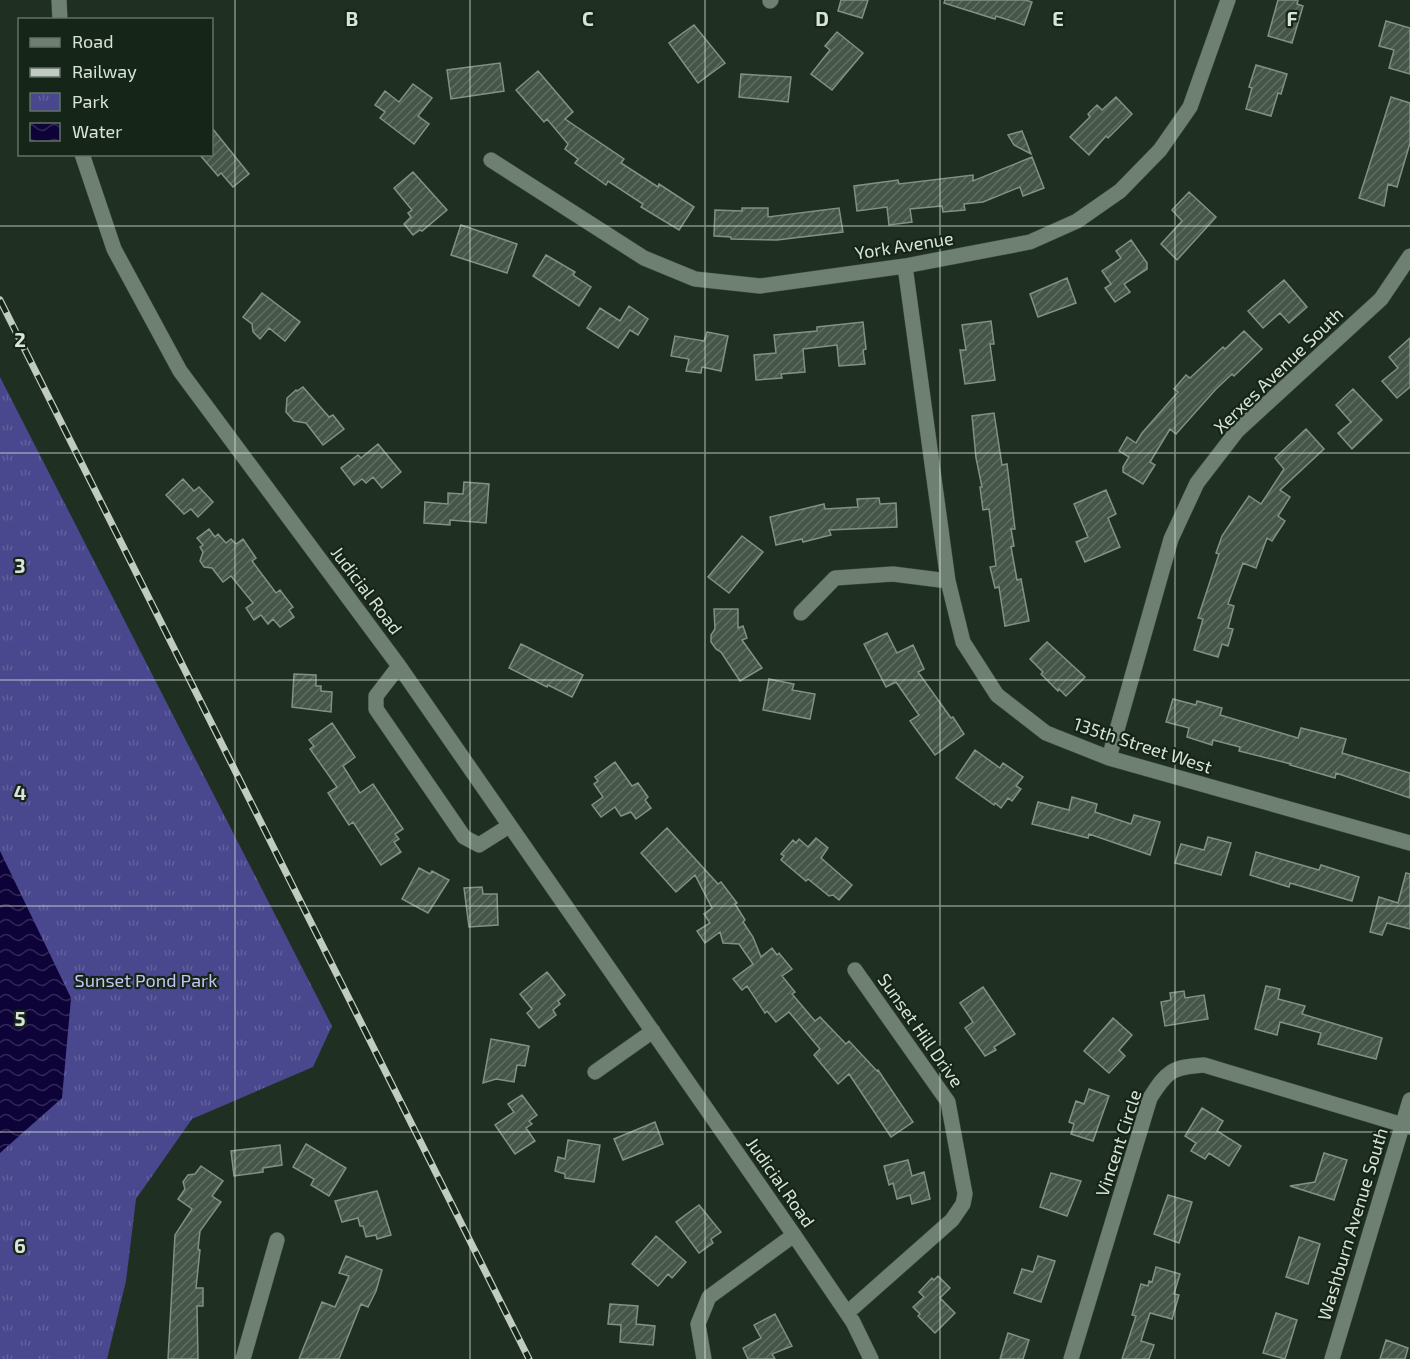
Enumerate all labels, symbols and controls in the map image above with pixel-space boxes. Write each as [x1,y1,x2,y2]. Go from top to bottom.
text: B [346,6,358,30]
text: C [582,6,594,30]
text: D [815,6,829,30]
text: E [1052,6,1064,30]
text: F [1286,6,1298,30]
legend [18,18,213,156]
text: Road [72,30,113,52]
text: Railway [72,60,137,82]
text: Park [72,90,109,112]
text: Water [72,120,122,142]
street label: York Avenue [853,226,955,264]
street label: Xerxes Avenue South [1209,302,1347,438]
text: 2 [14,327,26,351]
street label: Judicial Road [327,542,407,638]
text: 3 [14,553,26,577]
street label: 135th Street West [1071,712,1215,778]
text: 4 [14,780,27,804]
park label: Sunset Pond Park [75,969,217,991]
street label: Sunset Hill Drive [874,969,968,1091]
text: 5 [14,1006,26,1030]
street label: Vincent Circle [1090,1087,1146,1199]
street label: Washburn Avenue South [1312,1125,1392,1323]
street label: Judicial Road [742,1133,820,1231]
text: 6 [14,1233,26,1257]

